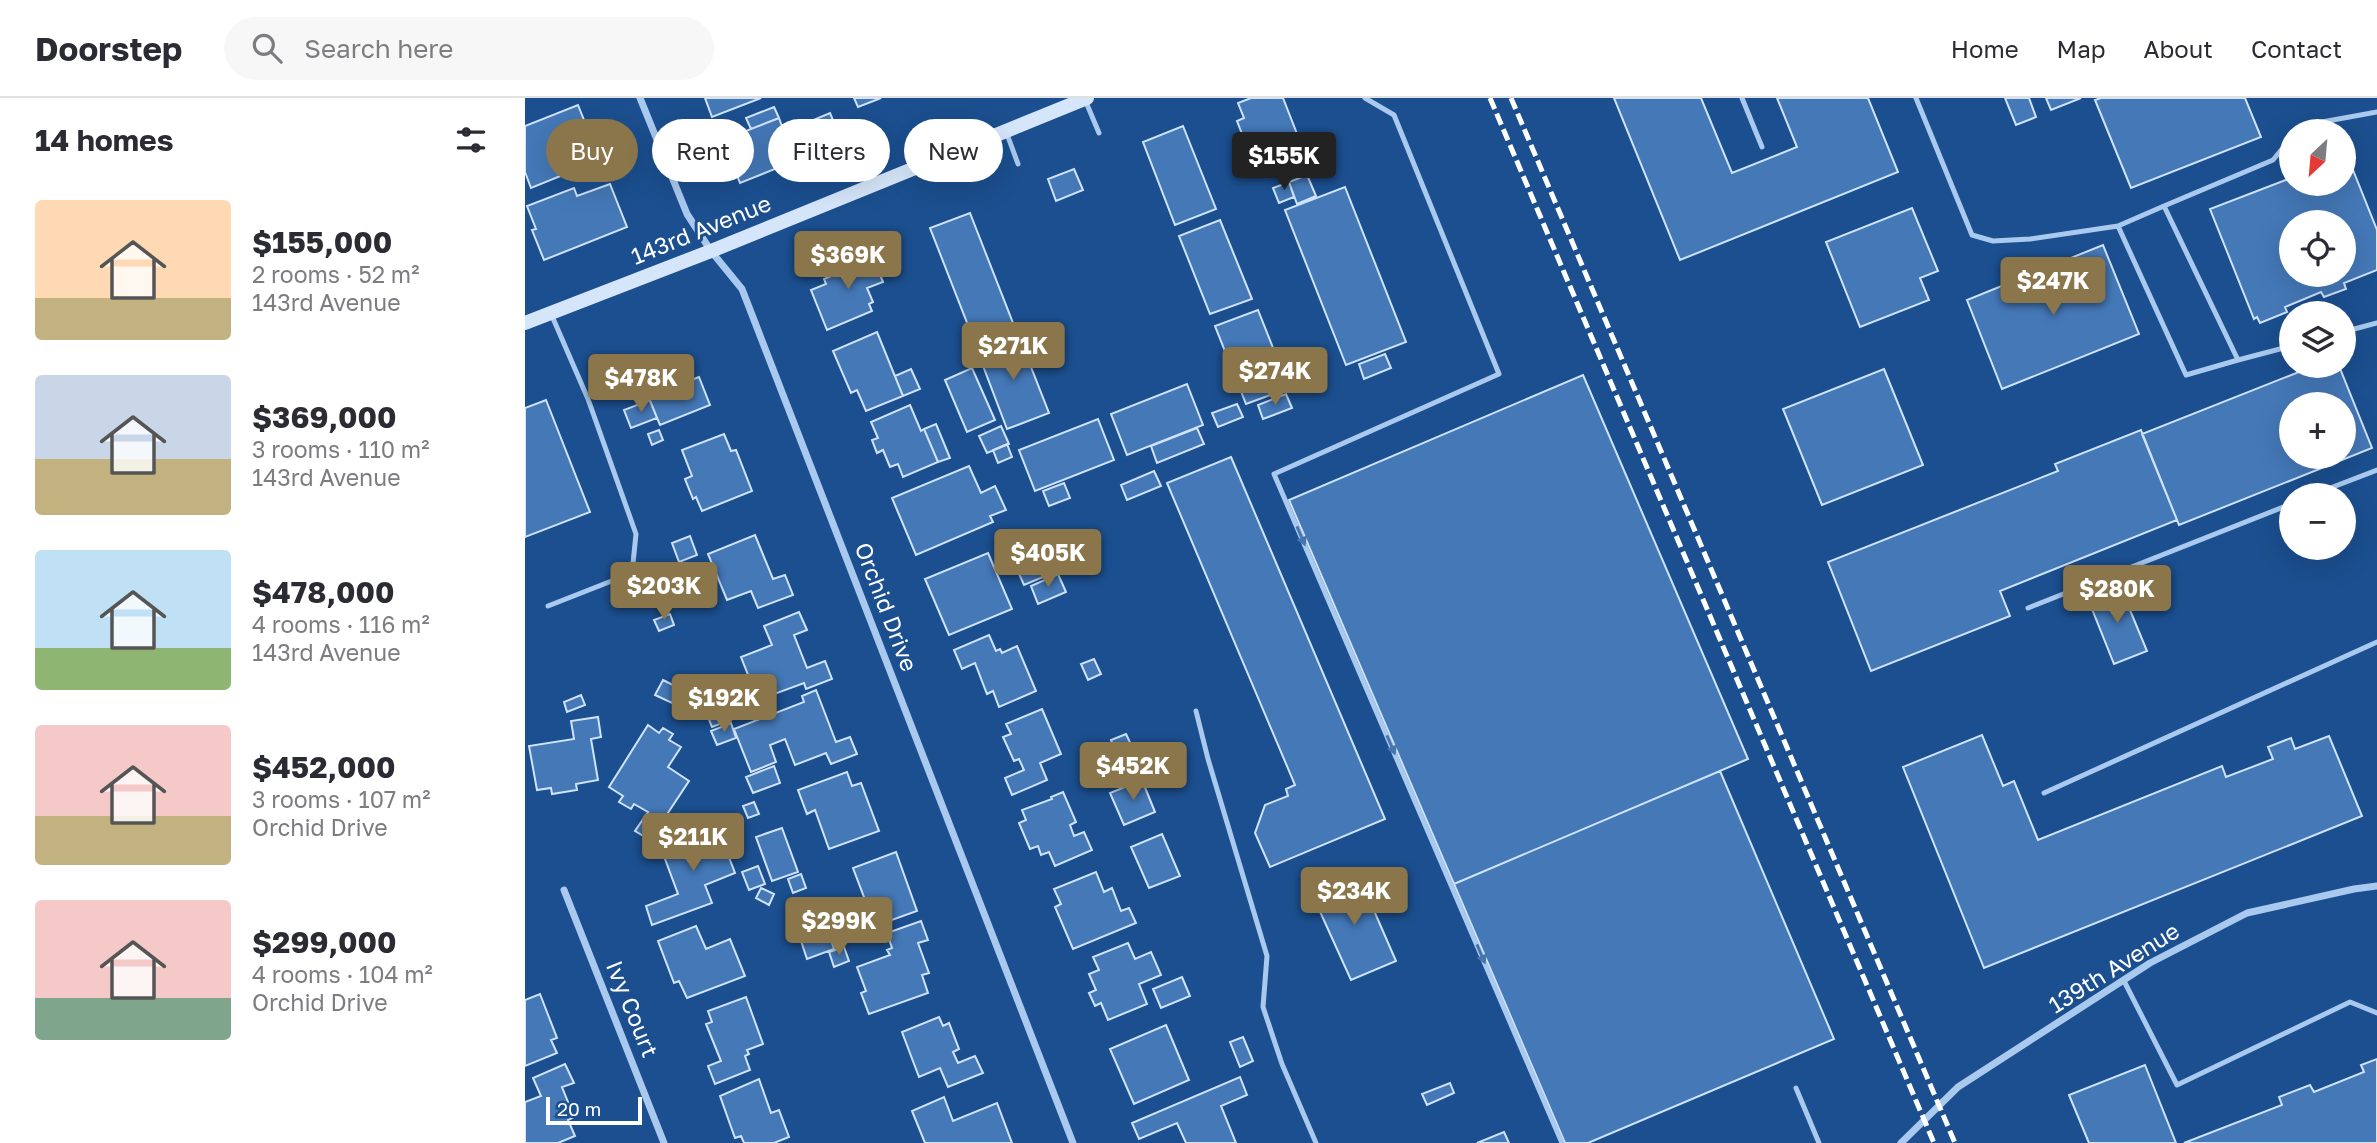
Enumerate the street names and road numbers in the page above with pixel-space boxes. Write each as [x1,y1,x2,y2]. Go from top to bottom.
street label: 143rd Avenue [627,188,775,270]
street label: Orchid Drive [850,538,924,675]
street label: 139th Avenue [2043,916,2184,1018]
street label: Ivy Court [601,956,665,1061]

